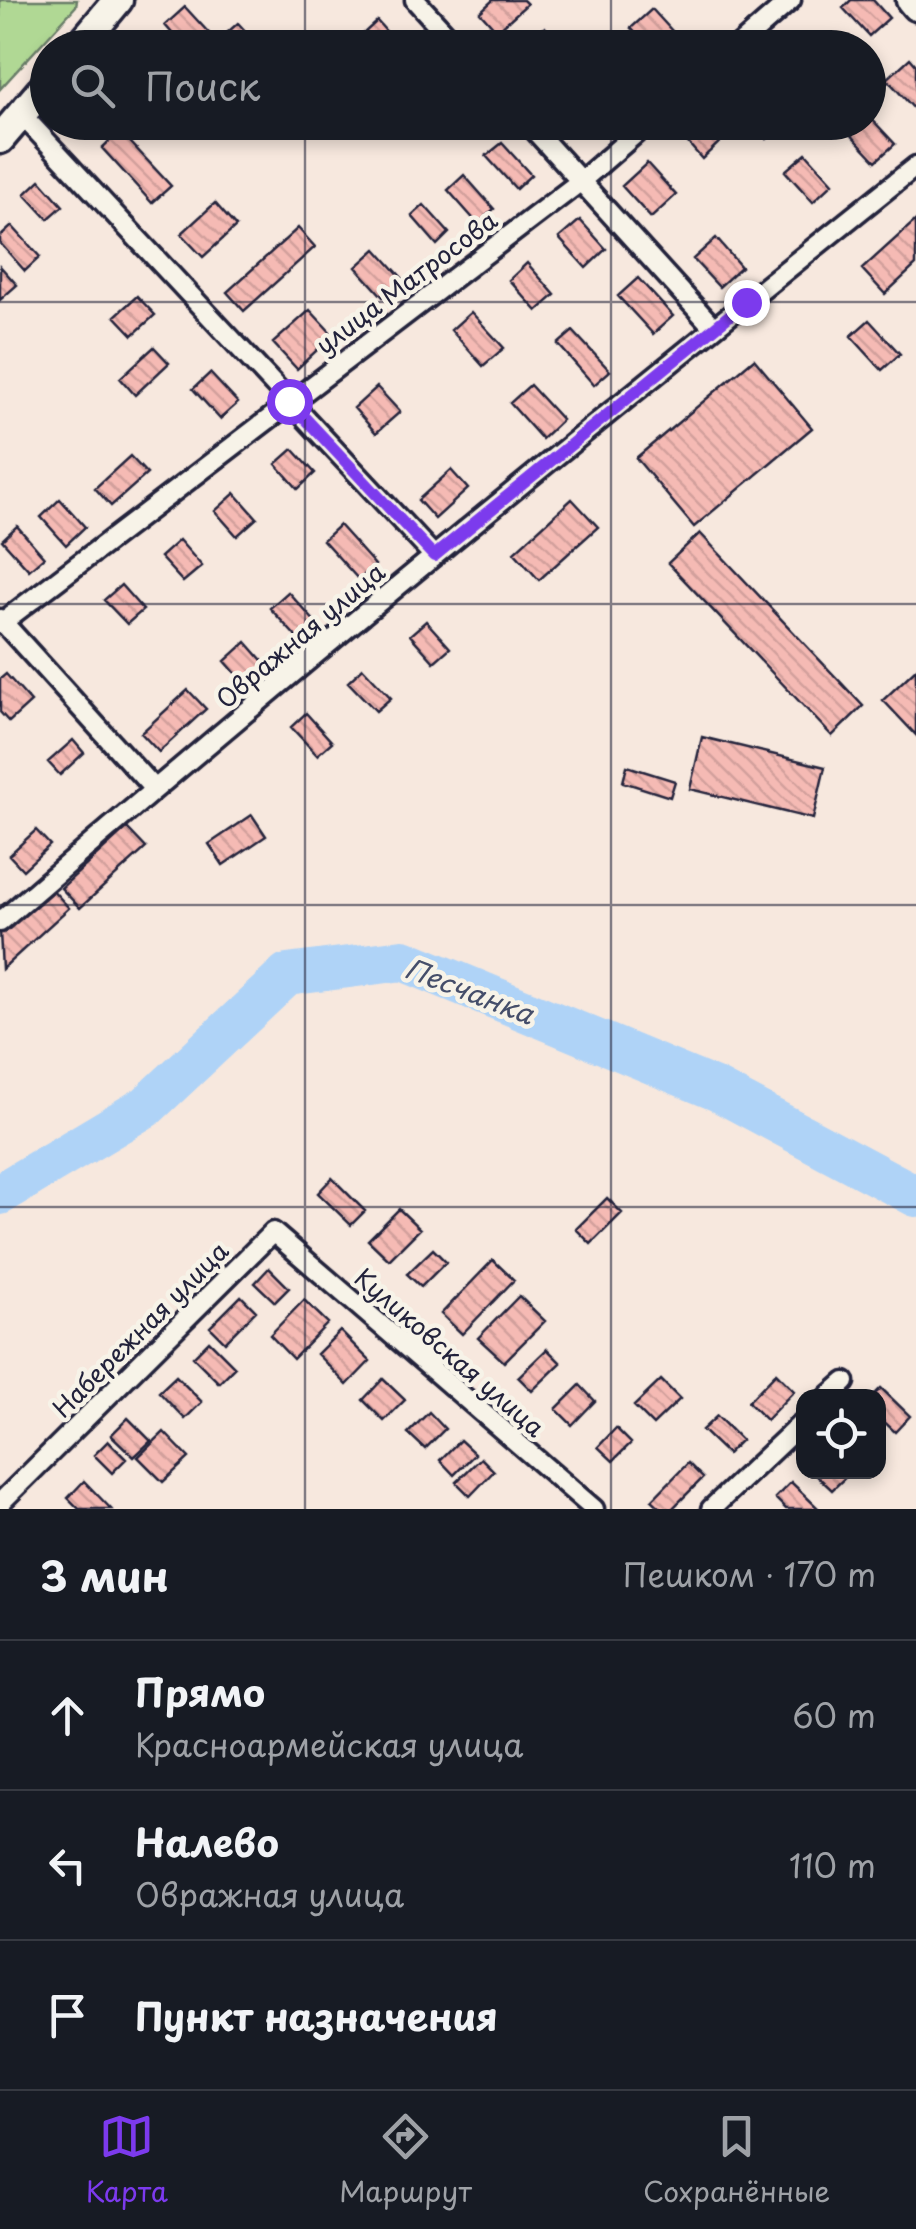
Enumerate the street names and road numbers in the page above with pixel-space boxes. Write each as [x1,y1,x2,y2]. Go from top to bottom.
street label: улица Матросова [307,201,505,363]
street label: Овражная улица [207,553,393,717]
street label: Набережная улица [43,1232,237,1426]
street label: Куликовская улица [347,1259,554,1446]

